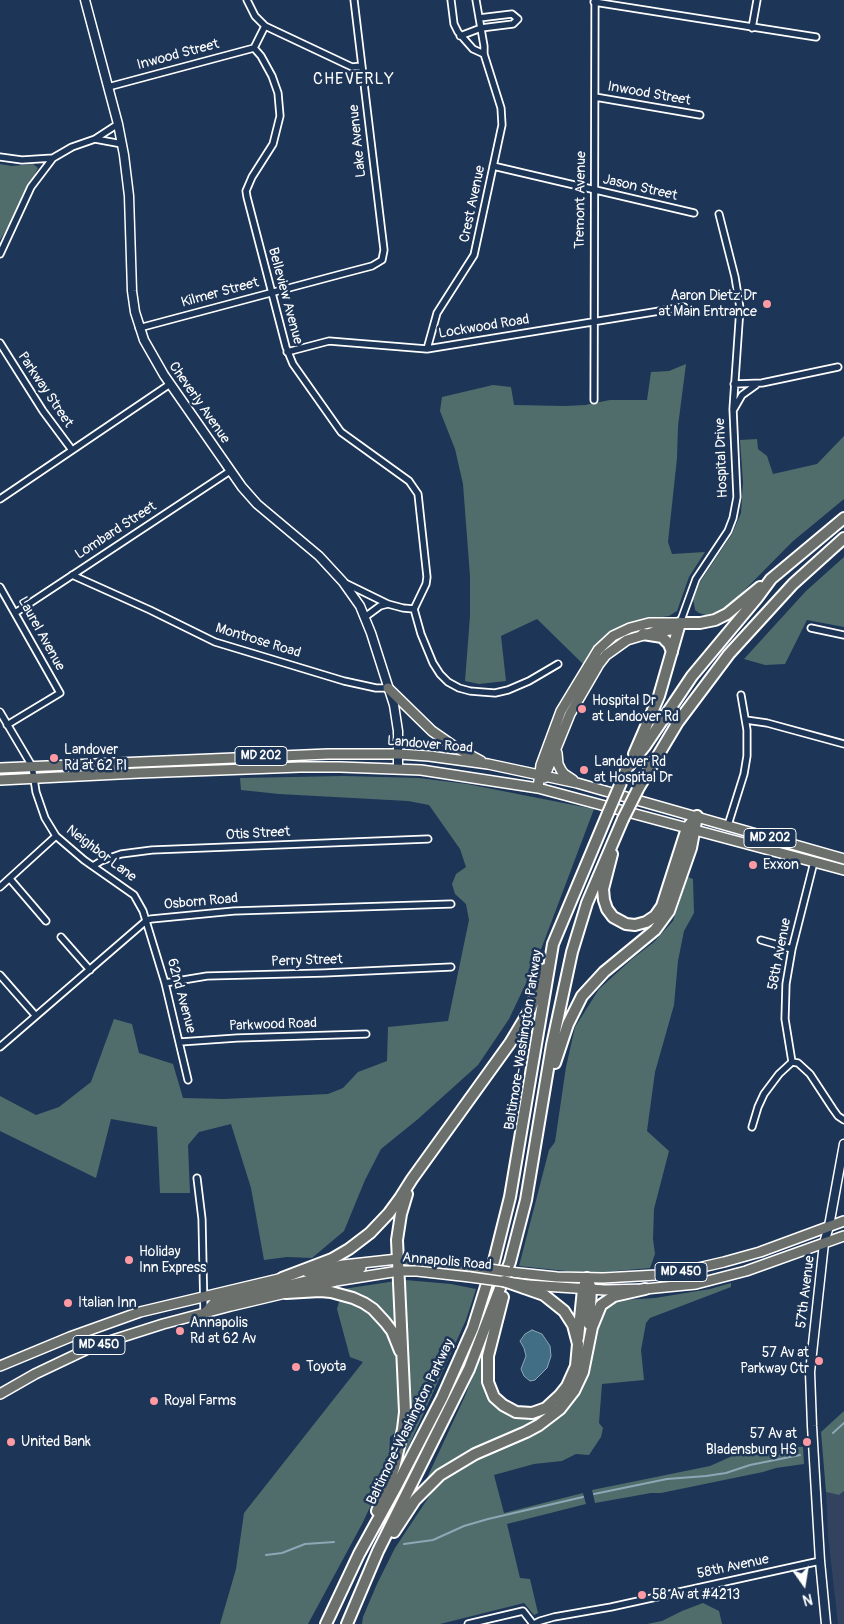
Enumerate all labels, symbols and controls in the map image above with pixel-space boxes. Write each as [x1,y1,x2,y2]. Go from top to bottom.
street label: Inwood Street [135,36,221,74]
district label: CHEVERLY [312,70,396,90]
street label: Inwood Street [606,78,692,110]
street label: Lake Avenue [346,104,370,178]
street label: Tremont Avenue [572,151,590,249]
street label: Crest Avenue [457,164,489,244]
street label: Jason Street [601,171,679,205]
street label: Belleview Avenue [264,246,306,346]
street label: Kilmer Street [179,275,261,311]
place label: Aaron Dietz Dr at Main Entrance [659,288,757,321]
marker: Aaron Dietz Dr at Main Entrance [761,298,773,310]
street label: Lockwood Road [437,312,531,342]
street label: Parkway Street [14,349,76,431]
street label: Cheverly Avenue [165,359,233,447]
street label: Hospital Drive [712,418,732,498]
street label: Lombard Street [72,499,160,563]
street label: Laurel Avenue [14,594,68,674]
street label: Montrose Road [213,620,303,662]
place label: Hospital Dr at Landover Rd [592,693,679,726]
marker: Hospital Dr at Landover Rd [576,703,588,715]
street label: Landover Road [386,733,474,757]
place label: Landover Rd at 62 Pl [64,742,127,774]
road number: MD 202 [235,746,287,766]
marker: Landover Rd at 62 Pl [48,752,60,764]
place label: Landover Rd at Hospital Dr [594,754,673,786]
marker: Landover Rd at Hospital Dr [578,764,590,776]
street label: Neighbor Lane [62,822,140,886]
street label: Otis Street [225,824,291,844]
road number: MD 202 [744,828,796,848]
place label: Exxon [763,857,799,873]
marker: Exxon [747,859,759,871]
street label: Osborn Road [163,890,239,914]
street label: 58th Avenue [765,917,795,991]
street label: Baltimore-Washington Parkway [501,949,547,1131]
street label: Perry Street [271,951,343,971]
street label: 62nd Avenue [163,957,199,1035]
street label: Parkwood Road [229,1015,317,1035]
place label: Holiday Inn Express [139,1244,206,1276]
street label: Annapolis Road [402,1250,492,1274]
marker: Holiday Inn Express [123,1254,135,1266]
street label: 57th Avenue [793,1255,819,1329]
road number: MD 450 [655,1262,707,1282]
place label: Italian Inn [78,1295,137,1311]
marker: Italian Inn [62,1297,74,1309]
place label: Annapolis Rd at 62 Av [190,1315,256,1348]
marker: Annapolis Rd at 62 Av [174,1325,186,1337]
road number: MD 450 [73,1336,125,1354]
street label: Baltimore-Washington Parkway [363,1336,459,1508]
place label: 57 Av at Parkway Ctr [740,1345,809,1378]
marker: 57 Av at Parkway Ctr [813,1355,825,1367]
place label: Toyota [306,1359,346,1375]
marker: Toyota [290,1361,302,1373]
place label: Royal Farms [164,1393,236,1409]
marker: Royal Farms [148,1395,160,1407]
place label: 57 Av at Bladensburg HS [706,1426,797,1458]
place label: United Bank [21,1434,91,1450]
marker: United Bank [5,1436,17,1448]
marker: 57 Av at Bladensburg HS [801,1436,813,1448]
street label: 58th Avenue [696,1551,770,1583]
north arrow [779,1559,829,1609]
place label: 58 Av at #4213 [652,1587,740,1603]
marker: 58 Av at #4213 [636,1589,648,1601]
text: N [801,1590,814,1608]

